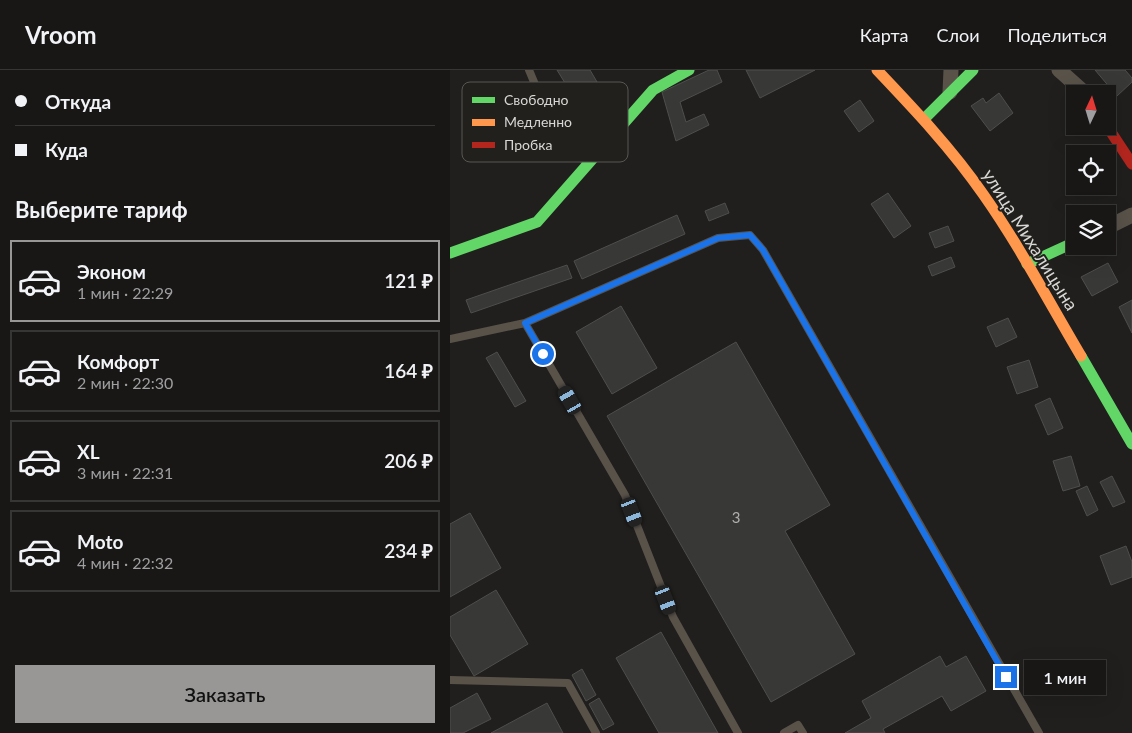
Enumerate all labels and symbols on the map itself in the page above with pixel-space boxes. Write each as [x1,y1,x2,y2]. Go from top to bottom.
legend [462,82,628,162]
north arrow [1066,85,1116,135]
text: Свободно [504,91,569,108]
text: Медленно [504,113,572,130]
text: Пробка [504,136,552,153]
street label: улица Михалицына [978,165,1083,314]
route start [532,343,554,365]
car [556,383,583,417]
car [619,495,644,529]
house number: 3 [732,508,740,526]
car [653,583,678,617]
callout: 1 мин [1024,660,1106,694]
route end [995,666,1017,688]

